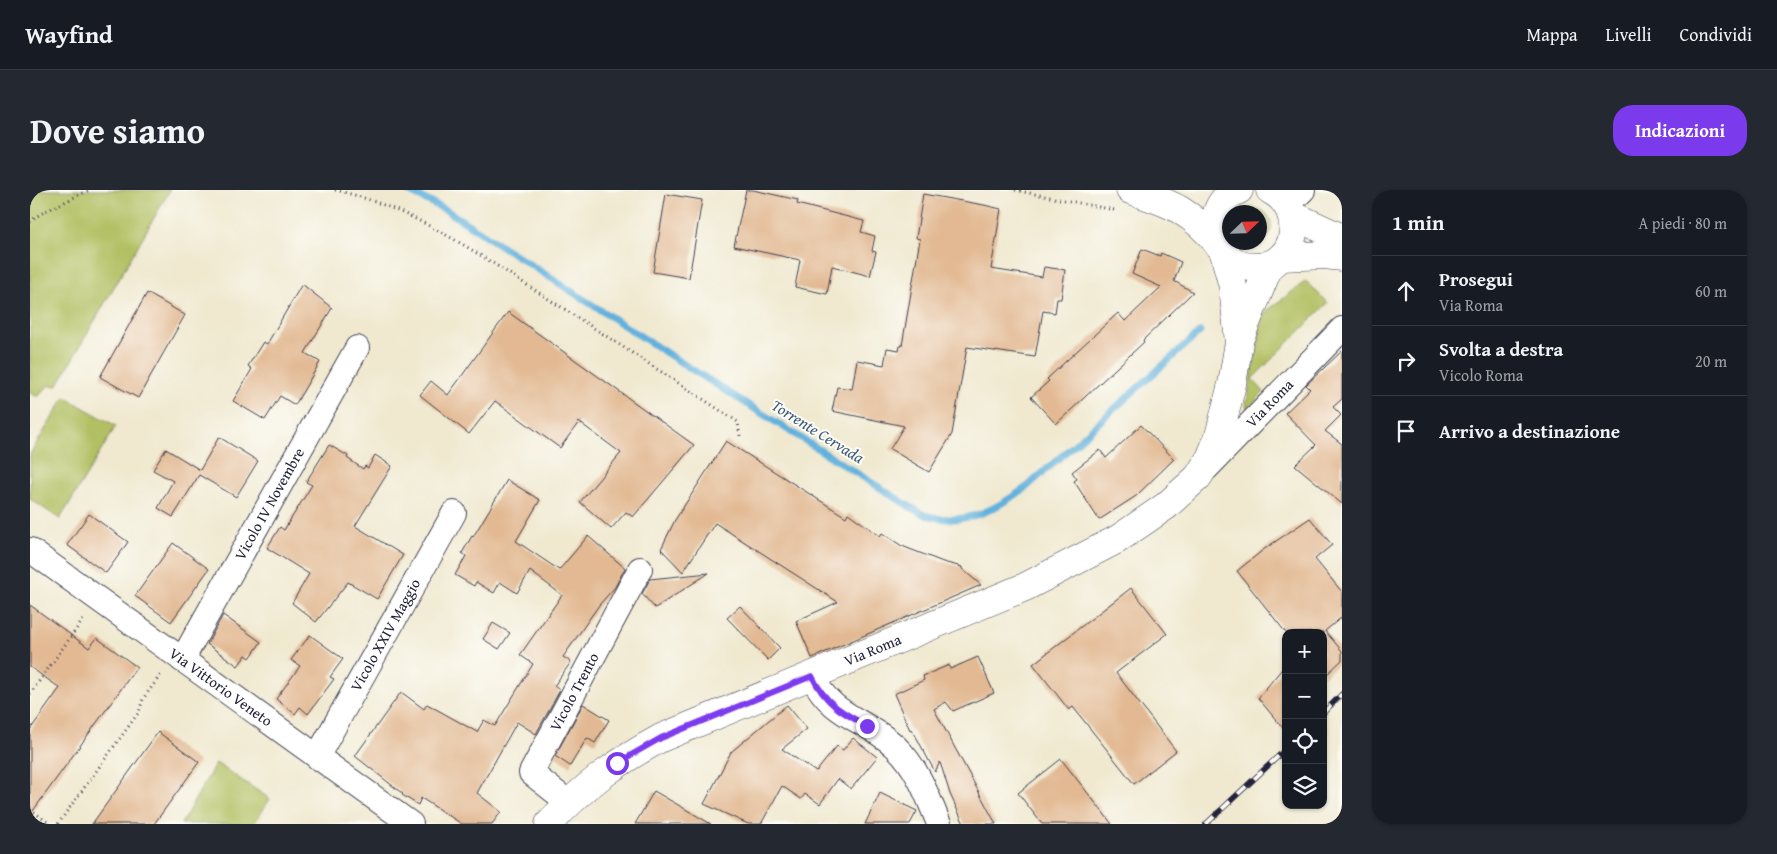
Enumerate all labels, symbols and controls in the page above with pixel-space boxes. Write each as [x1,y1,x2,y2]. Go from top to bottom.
text: Wayfind [25,17,113,52]
text: Mappa [1526,21,1578,48]
text: Livelli [1606,21,1652,48]
text: Condividi [1680,21,1752,48]
text: Dove siamo [30,105,205,156]
button: Indicazioni [1613,105,1747,156]
north arrow [1222,205,1267,250]
text: 1 min [1392,207,1444,238]
text: A piedi · 80 m [1638,211,1727,235]
text: Prosegui [1439,265,1513,293]
icon: ahead [1392,277,1420,305]
text: 60 m [1695,279,1727,303]
text: Via Roma [1439,293,1503,317]
text: Svolta a destra [1439,335,1563,363]
icon: right [1392,347,1420,375]
text: 20 m [1695,349,1727,373]
text: Vicolo Roma [1439,363,1523,387]
street label: Via Roma [1241,374,1298,432]
water label: Torrente Cervada [767,393,870,469]
icon: arrive [1392,417,1420,445]
text: Arrivo a destinazione [1439,417,1620,445]
street label: Vicolo IV Novembre [229,444,309,564]
street label: Vicolo XXIV Maggio [345,574,425,695]
street label: Via Roma [841,629,904,671]
map controls [1282,629,1327,809]
button: + [1282,629,1327,674]
street label: Via Vittorio Veneto [165,643,277,731]
street label: Vicolo Trento [544,648,604,735]
button: − [1282,674,1327,719]
route end [856,715,879,738]
button: locate [1282,719,1327,764]
route start [606,752,629,775]
button: layers [1282,764,1327,809]

